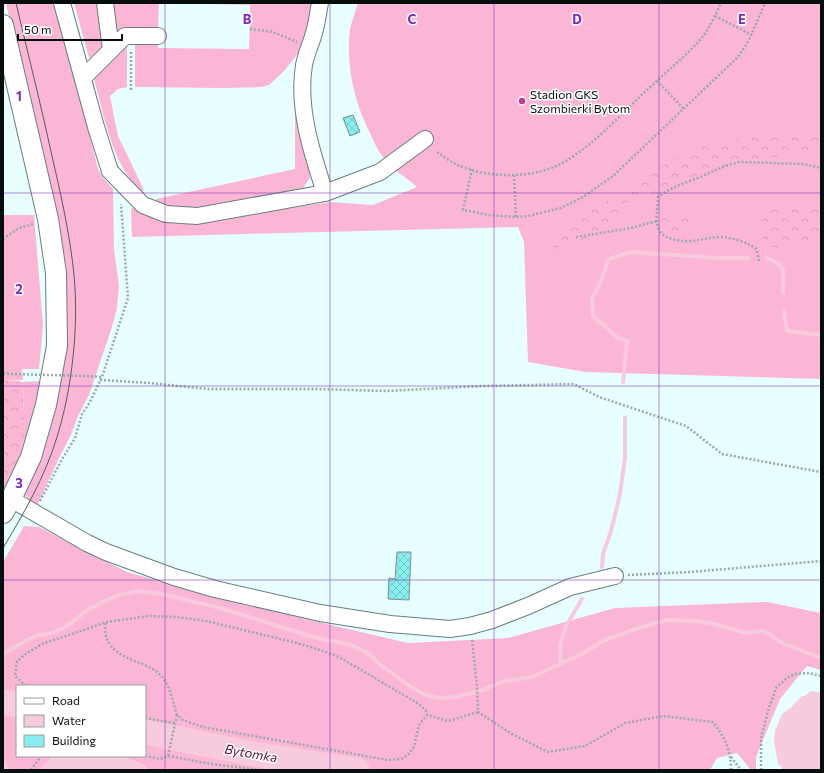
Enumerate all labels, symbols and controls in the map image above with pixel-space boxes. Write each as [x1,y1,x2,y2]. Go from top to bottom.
text: B [243,11,252,27]
text: C [408,11,417,27]
text: D [572,11,582,27]
text: E [738,11,746,27]
scale bar [18,16,122,42]
text: 50 m [24,22,52,36]
place label: Stadion GKS Szombierki Bytom [530,87,630,115]
text: 1 [16,88,22,104]
marker: Stadion GKS Szombierki Bytom [517,96,527,106]
text: 2 [15,281,23,297]
text: 3 [15,475,23,491]
legend [16,685,146,757]
text: Road [52,693,80,707]
text: Water [52,713,86,727]
text: Building [52,733,96,747]
water label: Bytomka [223,741,279,766]

